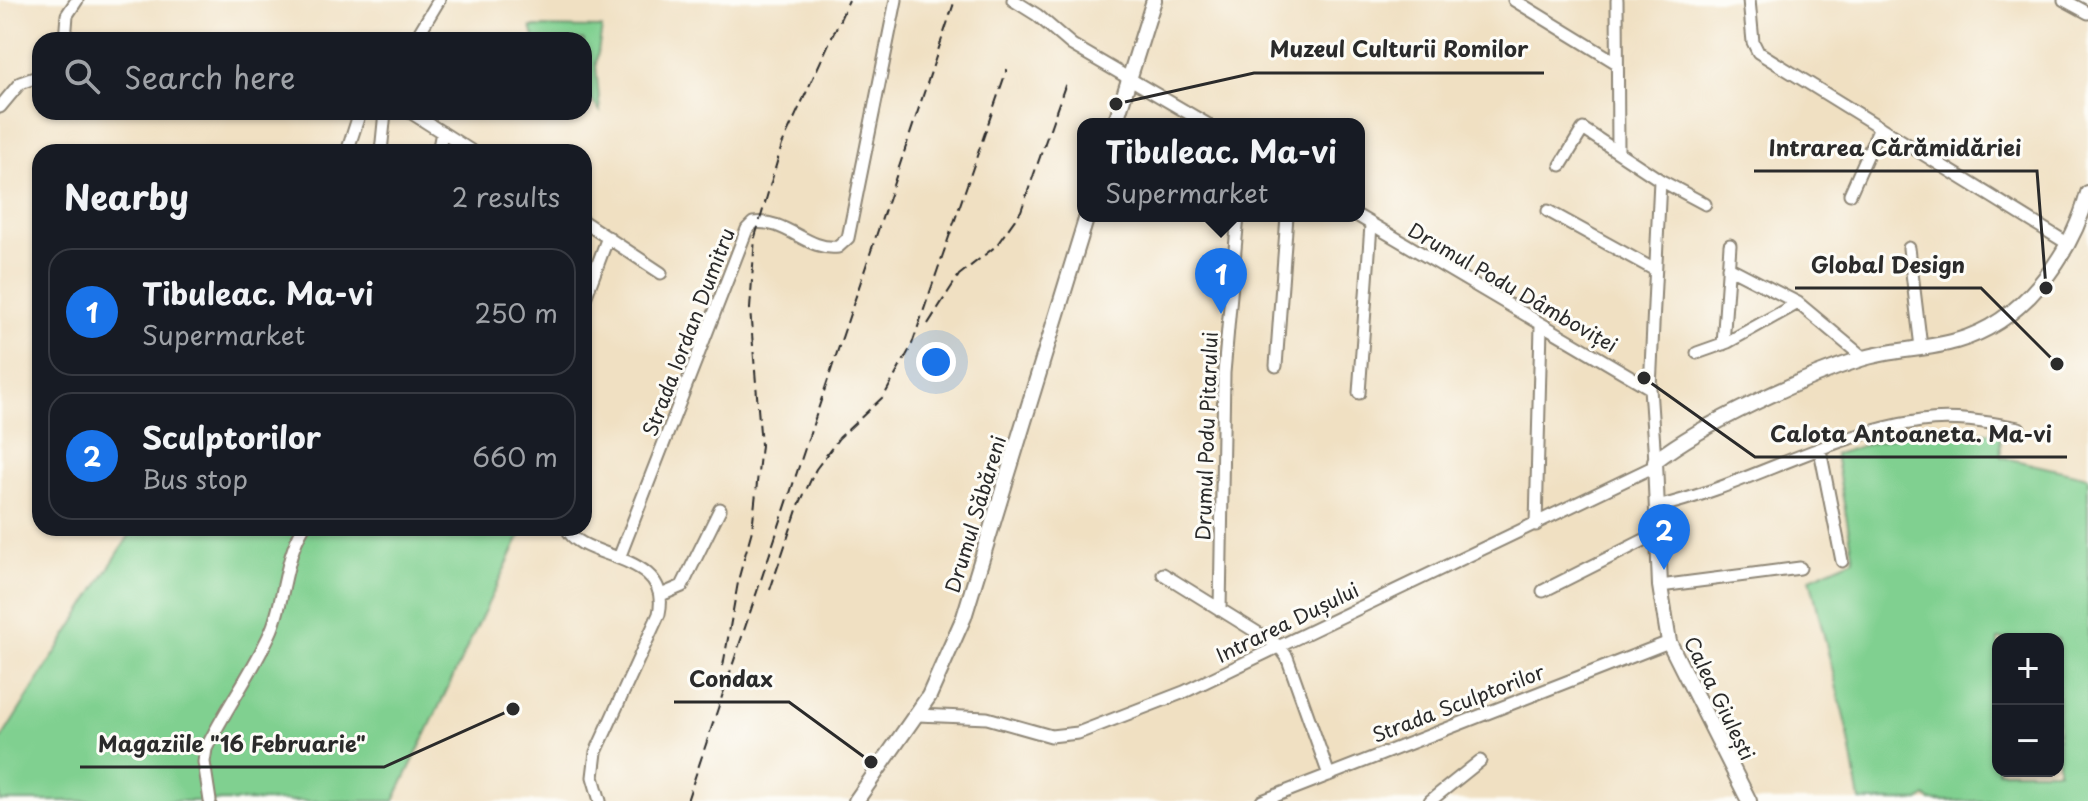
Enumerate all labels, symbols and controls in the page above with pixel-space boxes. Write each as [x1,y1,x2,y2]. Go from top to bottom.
callout: Muzeul Culturii Romilor [1254,27,1544,73]
text: Muzeul Culturii Romilor [1270,31,1529,64]
search box [32,32,592,120]
icon: search [60,54,104,98]
text: Search here [124,54,296,99]
popup [1077,118,1365,222]
callout: Intrarea Cărămidăriei [1754,125,2037,171]
text: Tibuleac. Ma-vi [1105,128,1337,173]
text: Intrarea Cărămidăriei [1769,130,2021,163]
text: Nearby [64,170,189,222]
text: Supermarket [1105,173,1268,212]
text: 2 results [452,177,560,216]
street label: Drumul Podu Dâmboviței [1403,215,1623,359]
street label: Strada Iordan Dumitru [634,223,742,441]
callout: Global Design [1795,242,1981,288]
text: Global Design [1811,247,1965,280]
pin: 1 [1195,248,1247,314]
text: Tibuleac. Ma-vi [142,270,374,315]
text: 1 [86,293,98,332]
text: 250 m [474,293,558,332]
text: Supermarket [142,315,305,354]
street label: Drumul Podu Pitarului [1187,331,1225,541]
your location [916,342,956,382]
callout: Calota Antoaneta. Ma-vi [1755,411,2067,457]
text: Sculptorilor [142,414,321,459]
text: Calota Antoaneta. Ma-vi [1770,416,2052,449]
street label: Drumul Săbăreni [937,432,1013,596]
text: 2 [83,437,101,476]
text: 660 m [472,437,558,476]
text: Bus stop [142,459,248,498]
pin: 2 [1638,504,1690,570]
street label: Intrarea Dușului [1210,574,1364,670]
street label: Calea Giulești [1677,631,1763,765]
map controls [1992,633,2064,777]
button: + [1992,633,2064,705]
callout: Condax [674,656,789,702]
street label: Strada Sculptorilor [1367,656,1549,750]
text: Condax [689,661,773,694]
button: − [1992,705,2064,777]
callout: Magaziile "16 Februarie" [80,721,384,767]
text: Magaziile "16 Februarie" [98,726,366,759]

